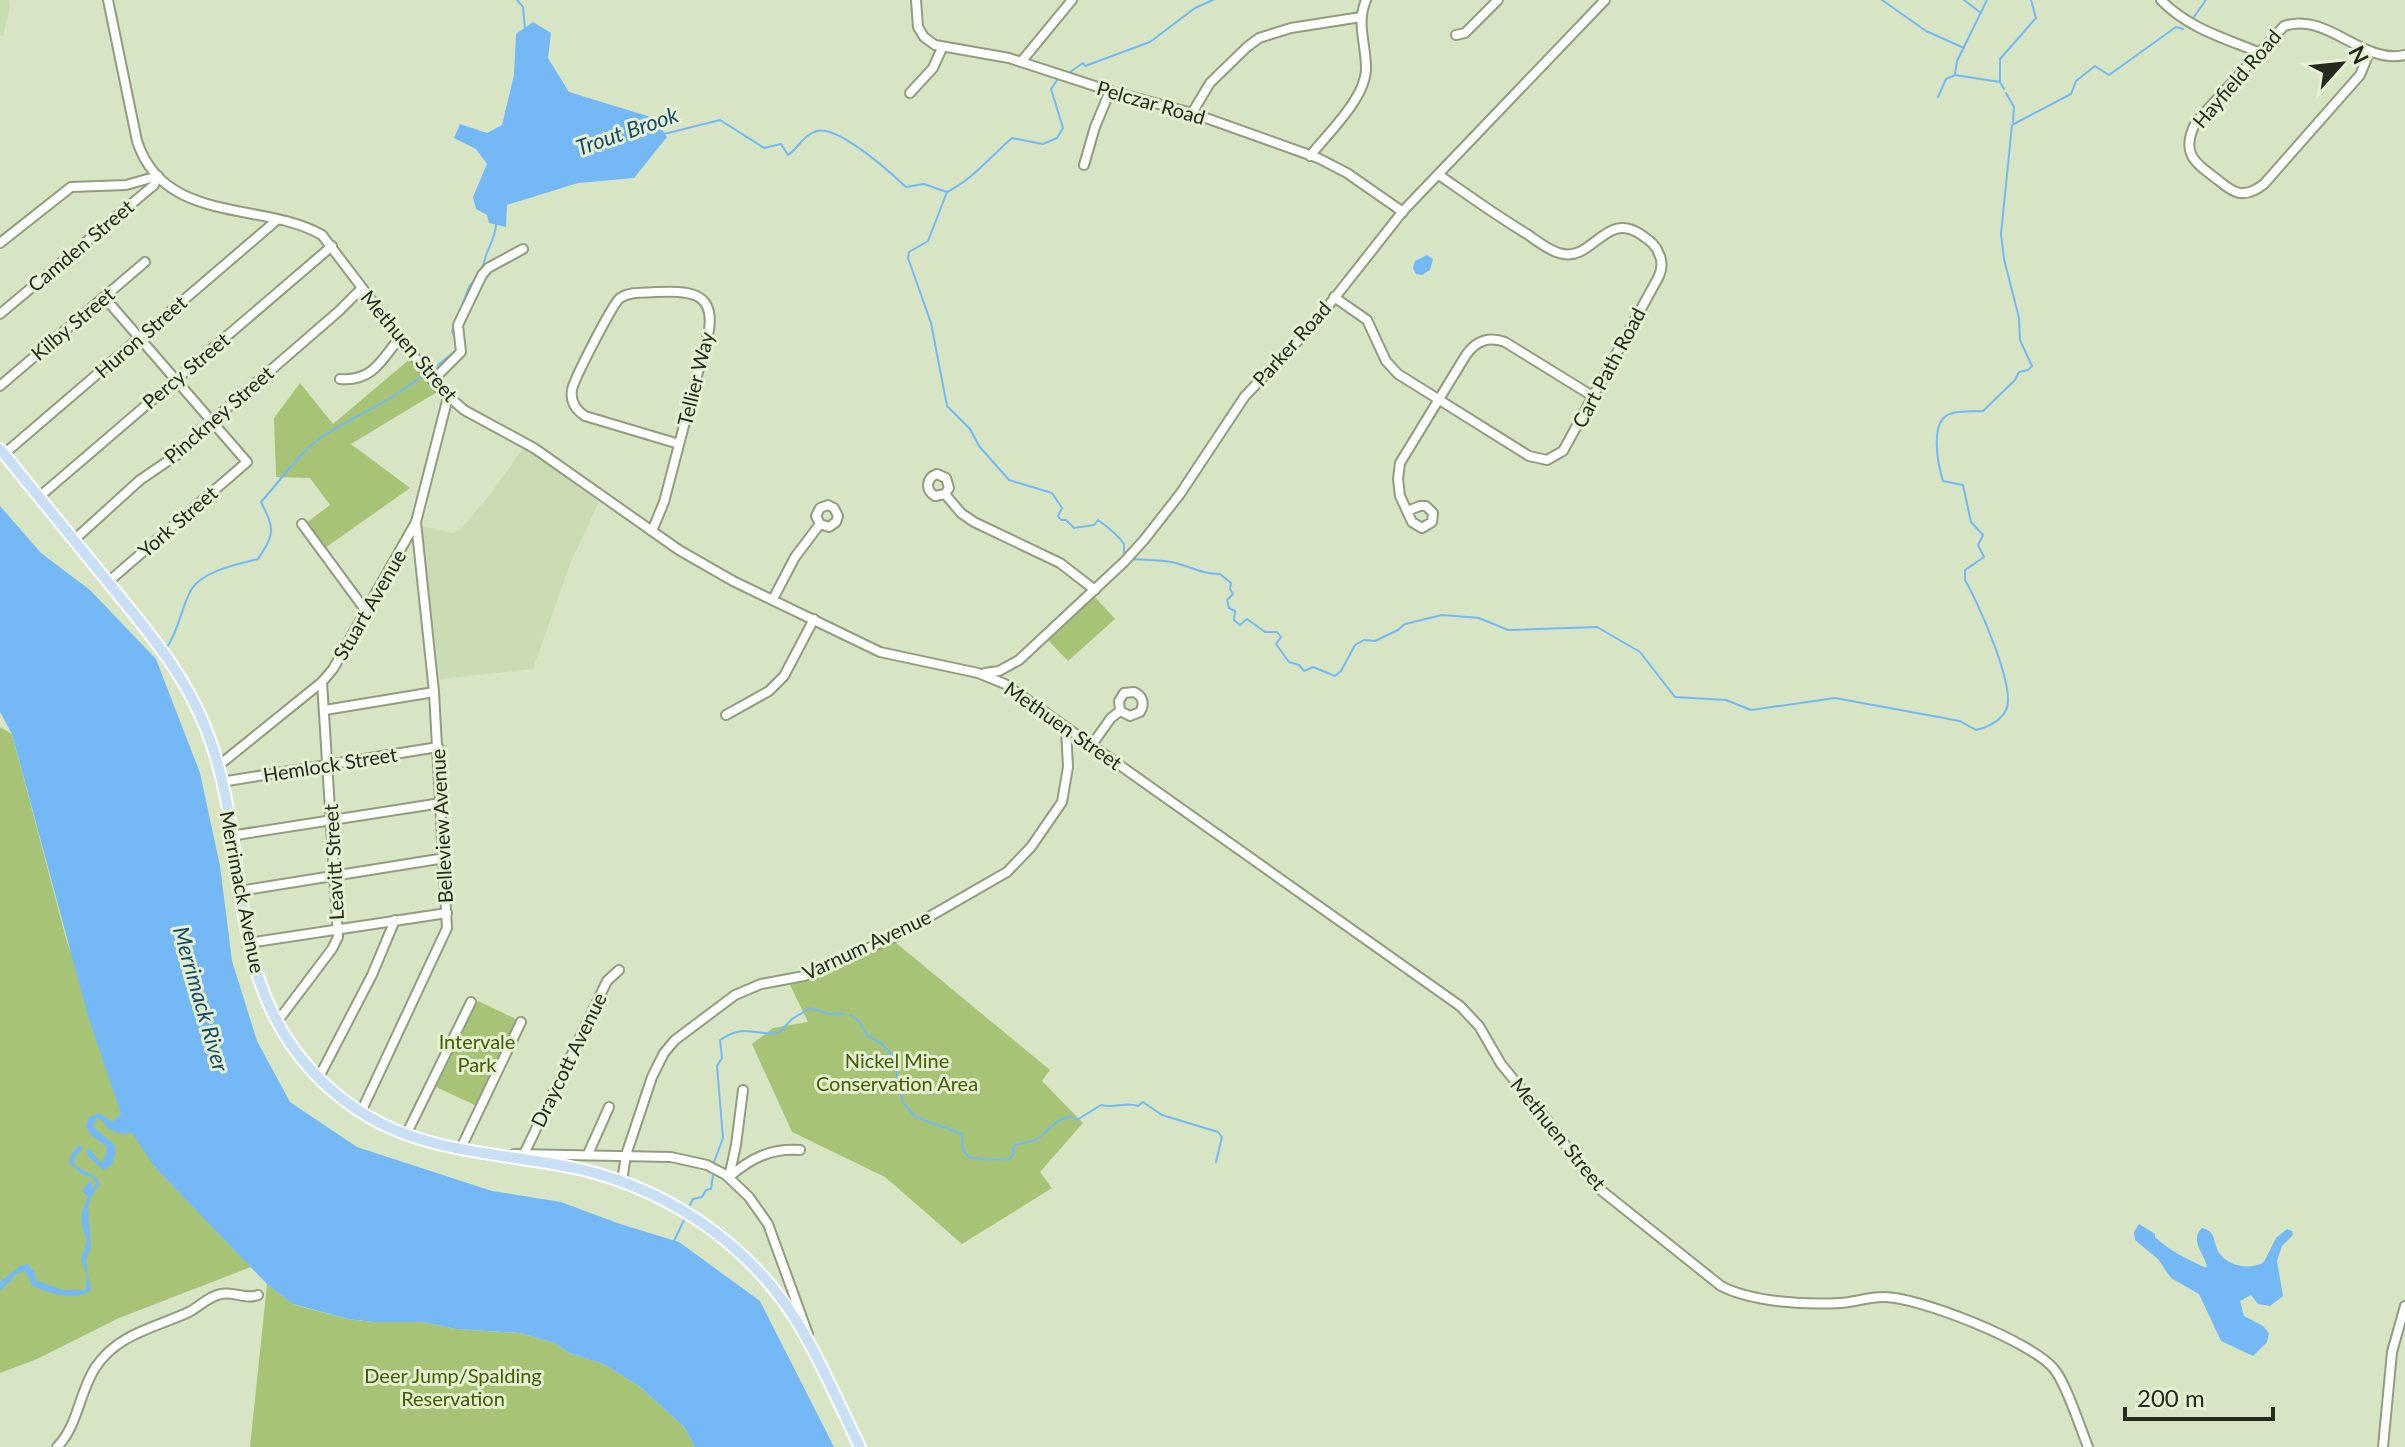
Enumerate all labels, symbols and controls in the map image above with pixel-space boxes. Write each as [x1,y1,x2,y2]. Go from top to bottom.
street label: Hayfield Road [2187,24,2285,132]
north arrow [2301,24,2381,104]
text: N [2343,41,2375,68]
street label: Pelczar Road [1094,75,1208,129]
water label: Trout Brook [572,100,682,161]
street label: Camden Street [23,194,138,296]
street label: Kilby Street [26,281,119,365]
street label: Methuen Street [356,285,463,406]
street label: Huron Street [90,290,191,382]
street label: Parker Road [1247,296,1335,391]
street label: Cart Path Road [1566,304,1650,432]
street label: Percy Street [137,327,234,414]
street label: Tellier Way [672,329,718,428]
street label: Pinckney Street [159,360,278,468]
street label: York Street [133,480,222,562]
street label: Stuart Avenue [328,545,410,664]
street label: Methuen Street [1000,676,1127,775]
street label: Hemlock Street [261,742,399,786]
street label: Belleview Avenue [425,748,457,904]
street label: Leavitt Street [318,803,348,921]
street label: Merrimack Avenue [215,809,270,975]
street label: Varnum Avenue [799,904,935,984]
water label: Merrimack River [168,923,235,1075]
street label: Draycott Avenue [525,988,611,1131]
park label: Intervale Park [439,1029,515,1076]
park label: Nickel Mine Conservation Area [816,1048,978,1095]
street label: Methuen Street [1506,1072,1611,1194]
park label: Deer Jump/Spalding Reservation [364,1363,542,1410]
scale bar [2125,1371,2273,1421]
text: 200 m [2137,1383,2205,1412]

